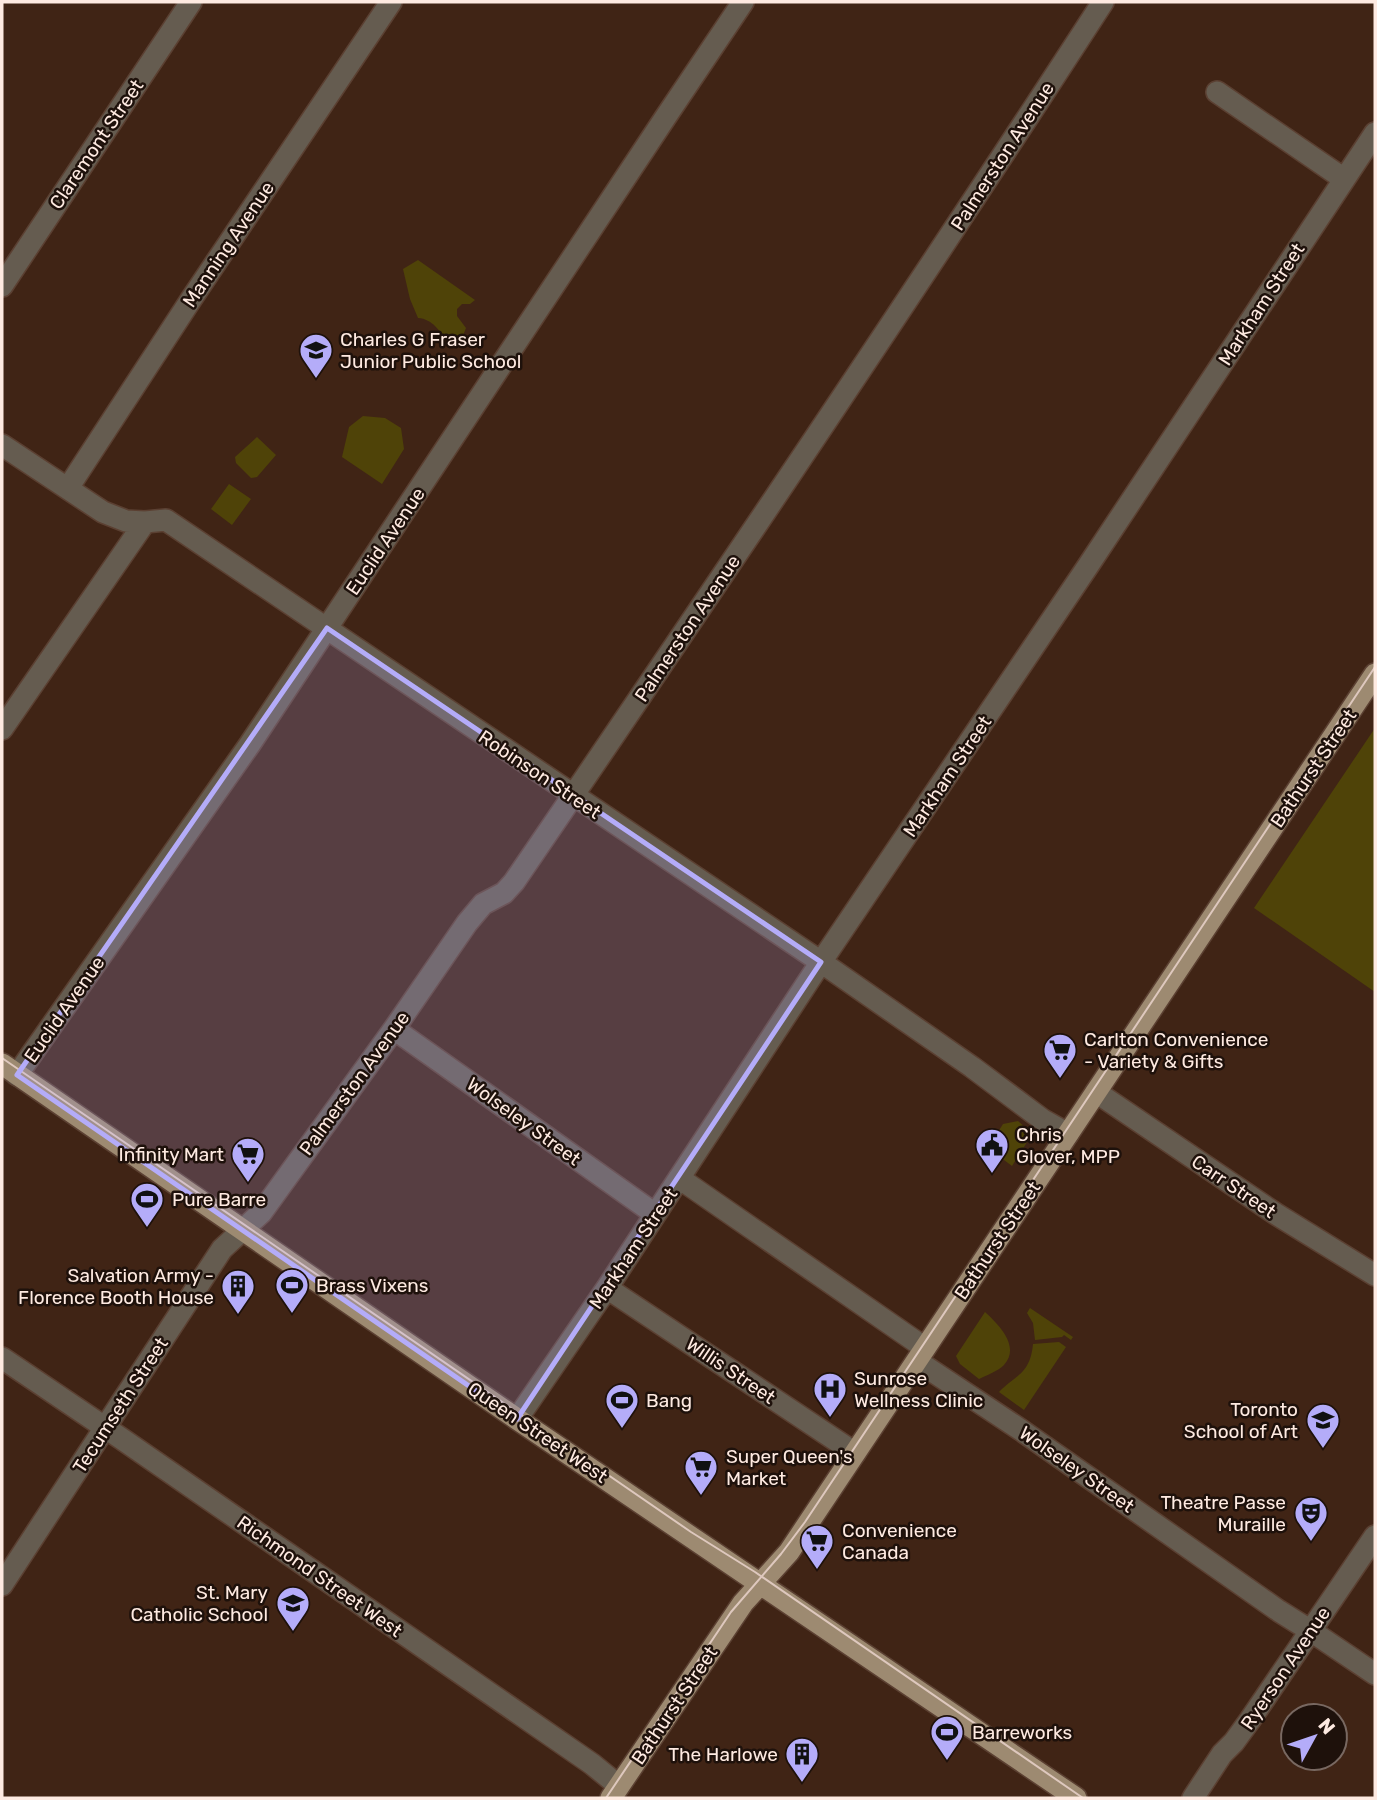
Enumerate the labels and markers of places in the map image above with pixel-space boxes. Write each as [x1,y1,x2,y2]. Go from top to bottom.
place label: Charles G Fraser Junior Public School [340,328,521,373]
school or university icon: Charles G Fraser Junior Public School [297,331,335,380]
place label: Carlton Convenience - Variety & Gifts [1084,1028,1269,1073]
supermarket icon: Carlton Convenience - Variety & Gifts [1041,1031,1079,1080]
place label: Chris Glover, MPP [1016,1123,1120,1168]
public building icon: Chris Glover, MPP [973,1126,1011,1175]
supermarket icon: Infinity Mart [229,1135,267,1184]
place label: Infinity Mart [119,1143,225,1166]
sports icon: Pure Barre [128,1180,166,1229]
place label: Pure Barre [172,1188,266,1211]
place label: Salvation Army - Florence Booth House [18,1264,214,1309]
sports icon: Brass Vixens [273,1266,311,1315]
building icon: Salvation Army - Florence Booth House [219,1267,257,1316]
place label: Brass Vixens [316,1274,429,1297]
place label: Sunrose Wellness Clinic [854,1367,983,1412]
hospital icon: Sunrose Wellness Clinic [811,1370,849,1419]
sports icon: Bang [603,1381,641,1430]
place label: Bang [646,1389,692,1412]
place label: Toronto School of Art [1184,1398,1299,1443]
school or university icon: Toronto School of Art [1304,1401,1342,1450]
place label: Super Queen's Market [726,1445,853,1490]
supermarket icon: Super Queen's Market [682,1448,720,1497]
place label: Theatre Passe Muraille [1160,1491,1286,1536]
theatre icon: Theatre Passe Muraille [1292,1494,1330,1543]
place label: Convenience Canada [842,1519,957,1564]
supermarket icon: Convenience Canada [798,1522,836,1571]
place label: St. Mary Catholic School [130,1581,268,1626]
school or university icon: St. Mary Catholic School [274,1584,312,1633]
sports icon: Barreworks [928,1713,966,1762]
place label: Barreworks [972,1721,1072,1744]
building icon: The Harlowe [783,1735,821,1784]
place label: The Harlowe [668,1743,778,1766]

